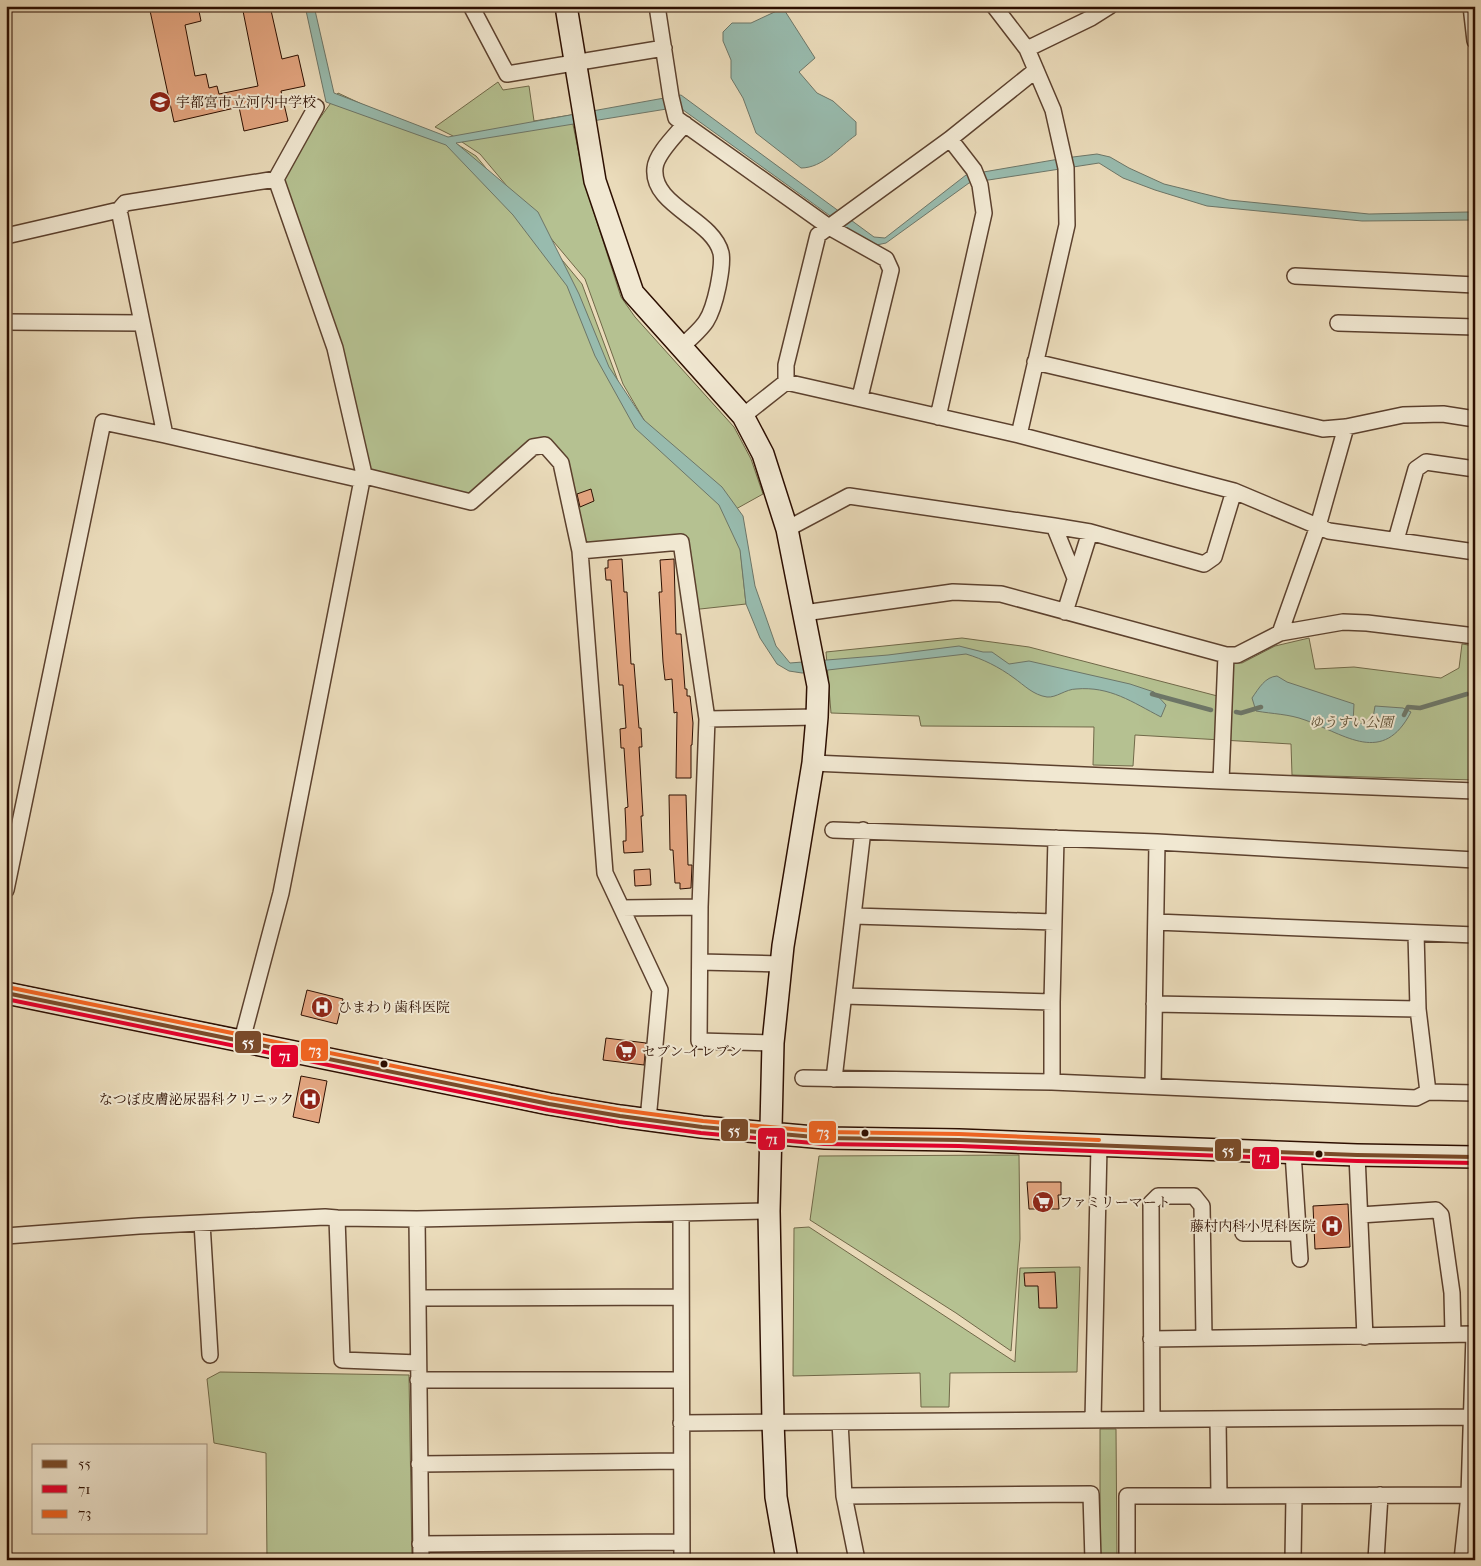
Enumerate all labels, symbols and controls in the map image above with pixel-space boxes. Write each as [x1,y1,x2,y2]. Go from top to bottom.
school or university icon: 宇都宮市立河内中学校 [148,90,172,114]
place label: 宇都宮市立河内中学校 [176,94,316,111]
park label: ゆうすい公園 [1309,714,1395,731]
hospital icon: ひまわり歯科医院 [310,995,334,1019]
place label: ひまわり歯科医院 [338,999,450,1016]
line badge: 55 [234,1030,262,1054]
text: 55 [242,1034,254,1051]
line badge: 73 [300,1038,329,1062]
supermarket icon: セブン-イレブン [614,1039,638,1063]
text: 73 [308,1042,322,1059]
place label: セブン-イレブン [642,1043,743,1060]
line badge: 71 [270,1044,299,1068]
text: 71 [278,1048,291,1065]
unlabelled marker [379,1059,389,1069]
hospital icon: なつぼ皮膚泌尿器科クリニック [298,1087,322,1111]
place label: なつぼ皮膚泌尿器科クリニック [99,1091,294,1108]
line badge: 55 [720,1118,749,1142]
line badge: 73 [808,1120,837,1144]
text: 55 [728,1122,740,1139]
text: 73 [816,1124,830,1141]
line badge: 71 [757,1127,786,1151]
unlabelled marker [860,1128,870,1138]
text: 71 [765,1131,778,1148]
line badge: 55 [1214,1138,1242,1162]
text: 55 [1222,1142,1234,1159]
line badge: 71 [1251,1146,1280,1170]
text: 71 [1258,1149,1271,1166]
unlabelled marker [1314,1149,1324,1159]
supermarket icon: ファミリーマート [1031,1190,1055,1214]
place label: ファミリーマート [1059,1194,1171,1211]
hospital icon: 藤村内科小児科医院 [1320,1214,1344,1238]
place label: 藤村内科小児科医院 [1190,1218,1316,1235]
legend [32,1444,208,1534]
text: 55 [78,1454,91,1472]
text: 71 [78,1480,91,1498]
text: 73 [78,1504,91,1522]

